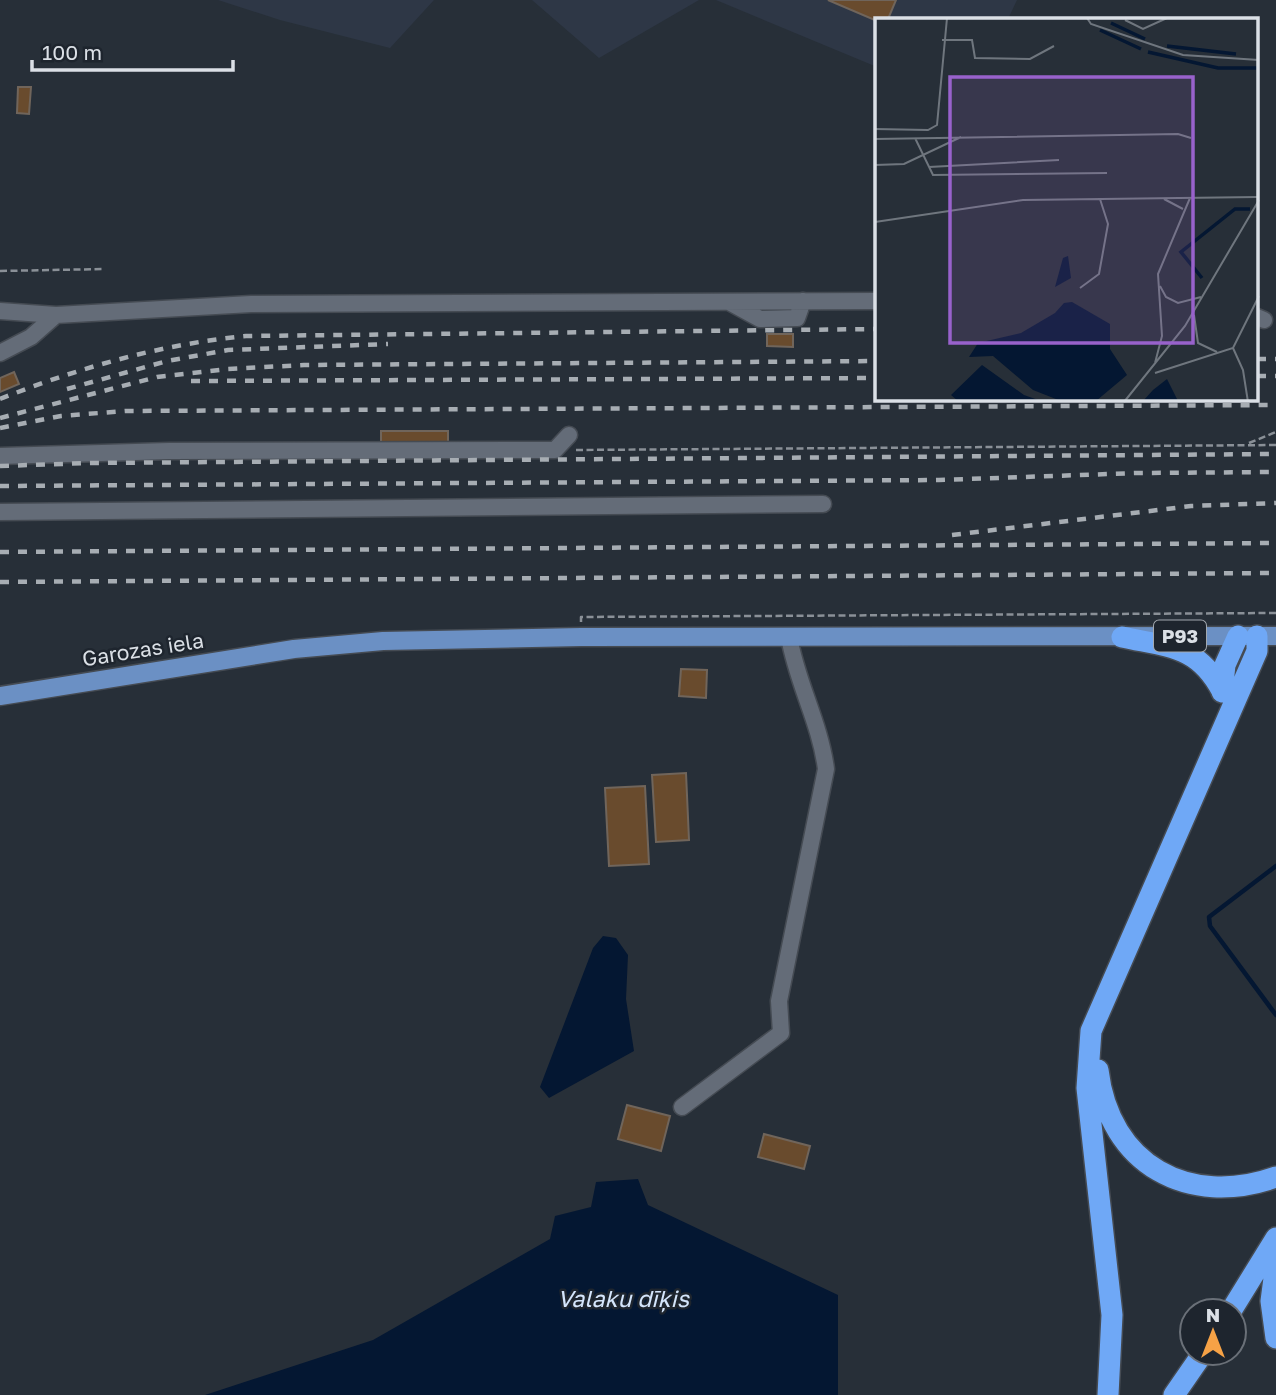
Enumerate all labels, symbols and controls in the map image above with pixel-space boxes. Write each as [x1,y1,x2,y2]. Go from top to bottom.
inset map [875,18,1258,401]
scale bar [32,28,233,72]
text: 100 m [42,39,102,65]
road number: P93 [1154,621,1206,652]
street label: Garozas iela [80,627,205,671]
water label: Valaku dīķis [557,1284,690,1313]
north arrow [1178,1297,1248,1367]
text: N [1206,1303,1220,1326]

